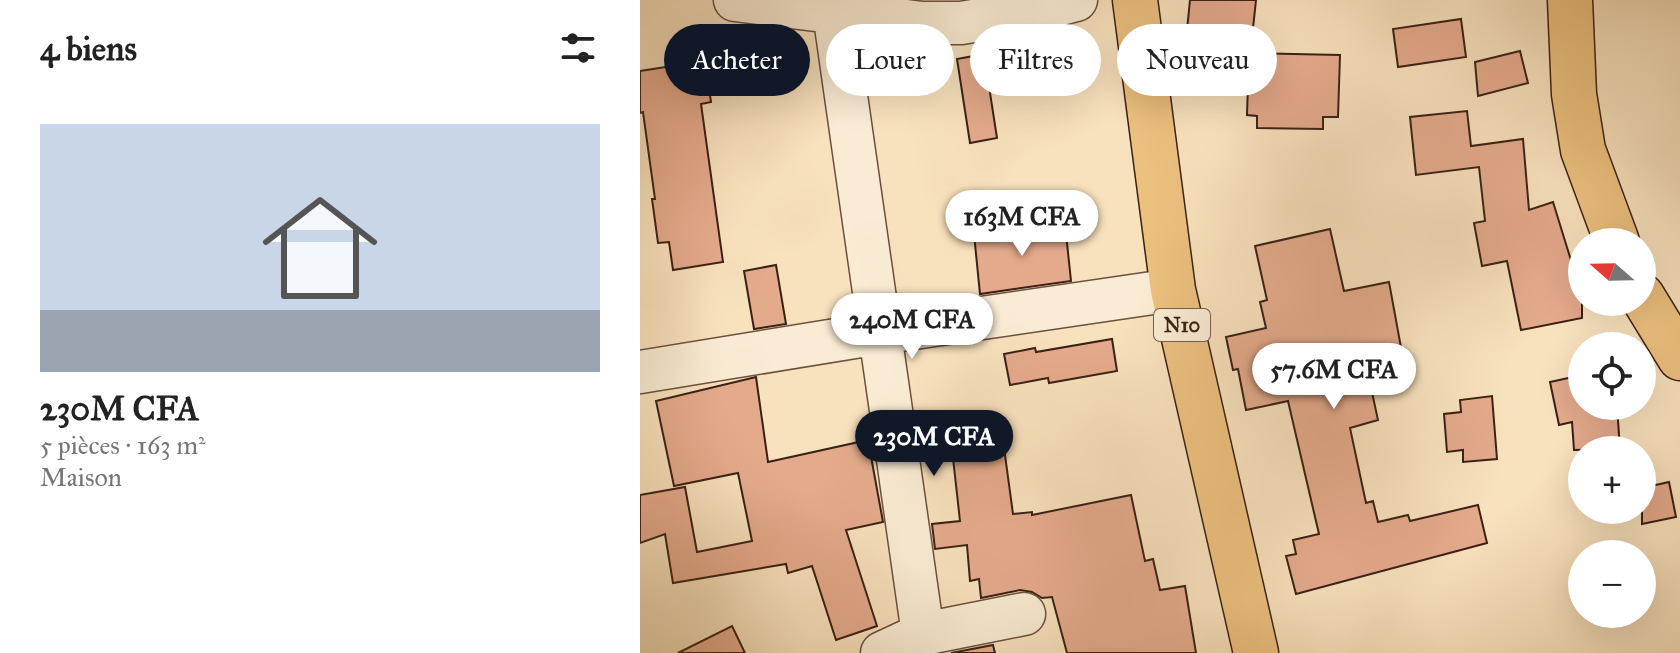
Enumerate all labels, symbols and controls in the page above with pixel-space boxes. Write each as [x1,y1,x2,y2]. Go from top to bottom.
chip: Acheter [664,24,810,96]
chip: Louer [826,24,954,96]
chip: Filtres [970,24,1101,96]
chip: Nouveau [1117,24,1277,96]
icon: filters [556,26,600,70]
text: 4 biens [40,28,137,69]
icon: home [248,176,392,320]
pin: 163M CFA [939,190,1105,258]
text: 163M CFA [963,200,1081,232]
north arrow [1568,228,1656,316]
map controls [1568,228,1656,628]
pin: 240M CFA [829,293,995,361]
text: 240M CFA [849,303,975,335]
road number: N10 [1154,309,1210,341]
button: locate [1568,332,1656,420]
pin: 57.6M CFA [1242,343,1426,411]
text: 57.6M CFA [1270,353,1398,385]
text: 230M CFA [40,388,199,429]
pin: 230M CFA [851,410,1017,478]
text: 230M CFA [873,420,995,452]
text: 5 pièces · 163 m² [40,429,206,461]
button: + [1568,436,1656,524]
text: Maison [40,461,122,493]
button: − [1568,540,1656,628]

